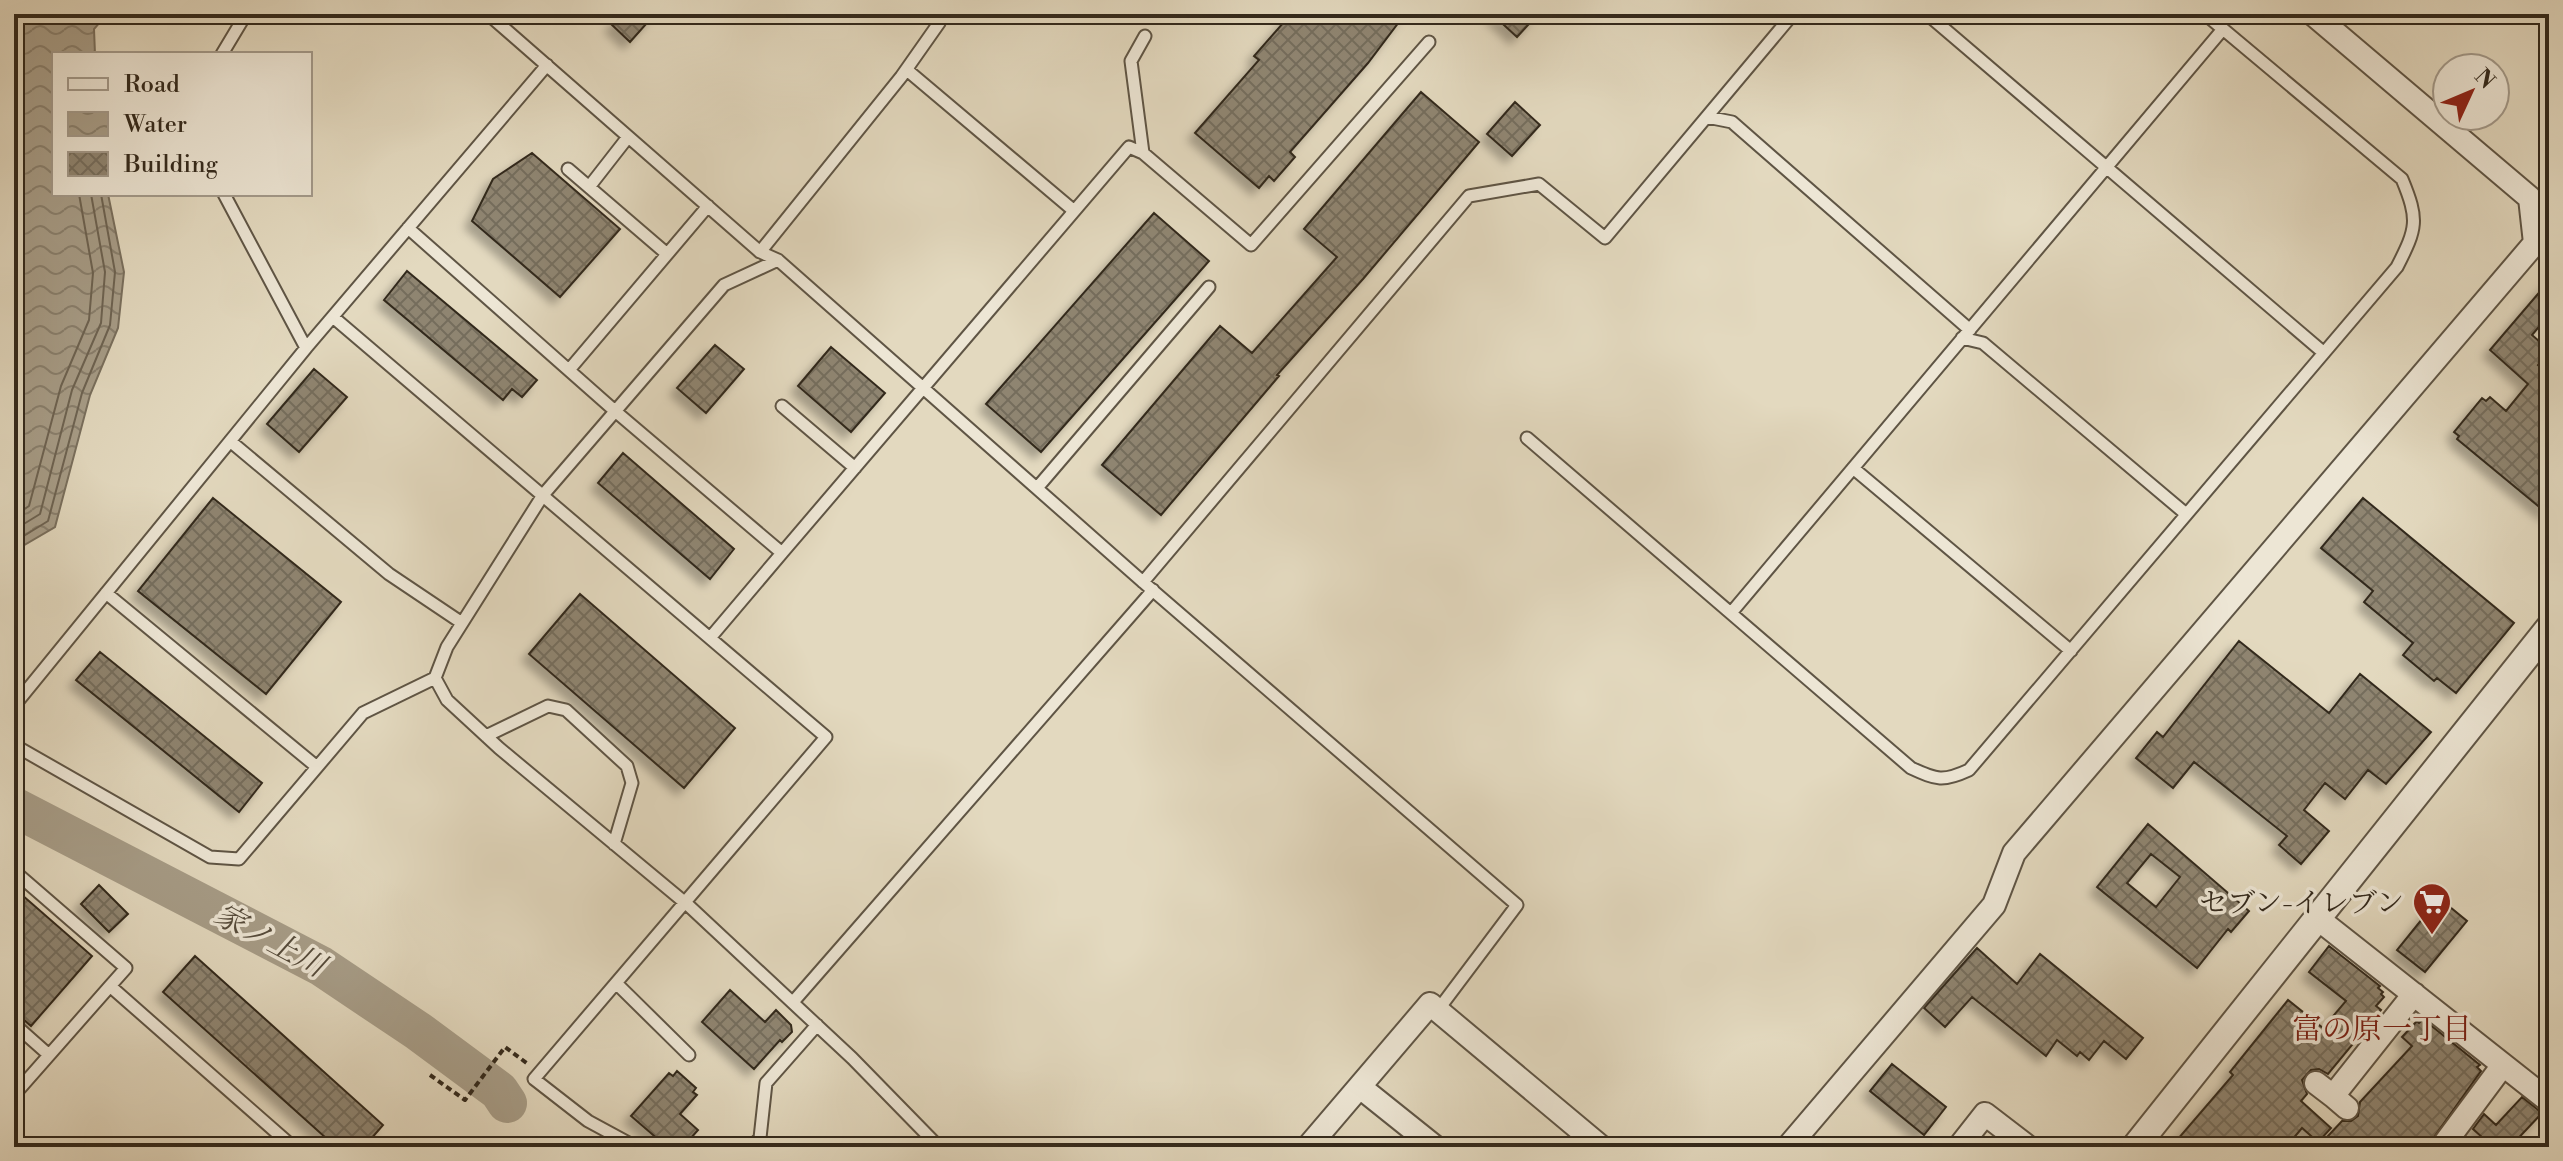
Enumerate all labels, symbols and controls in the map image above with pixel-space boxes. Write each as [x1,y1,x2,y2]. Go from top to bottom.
legend [52,52,312,196]
north arrow [2431,52,2511,132]
text: N [2469,64,2500,95]
text: Road [124,70,180,100]
text: Water [123,110,187,140]
text: Building [123,150,218,180]
supermarket icon: セブン-イレブン [2411,881,2453,936]
place label: セブン-イレブン [2199,886,2404,921]
water label: 家ノ上川 [208,896,334,987]
district label: 富の原一丁目 [2292,1011,2472,1049]

